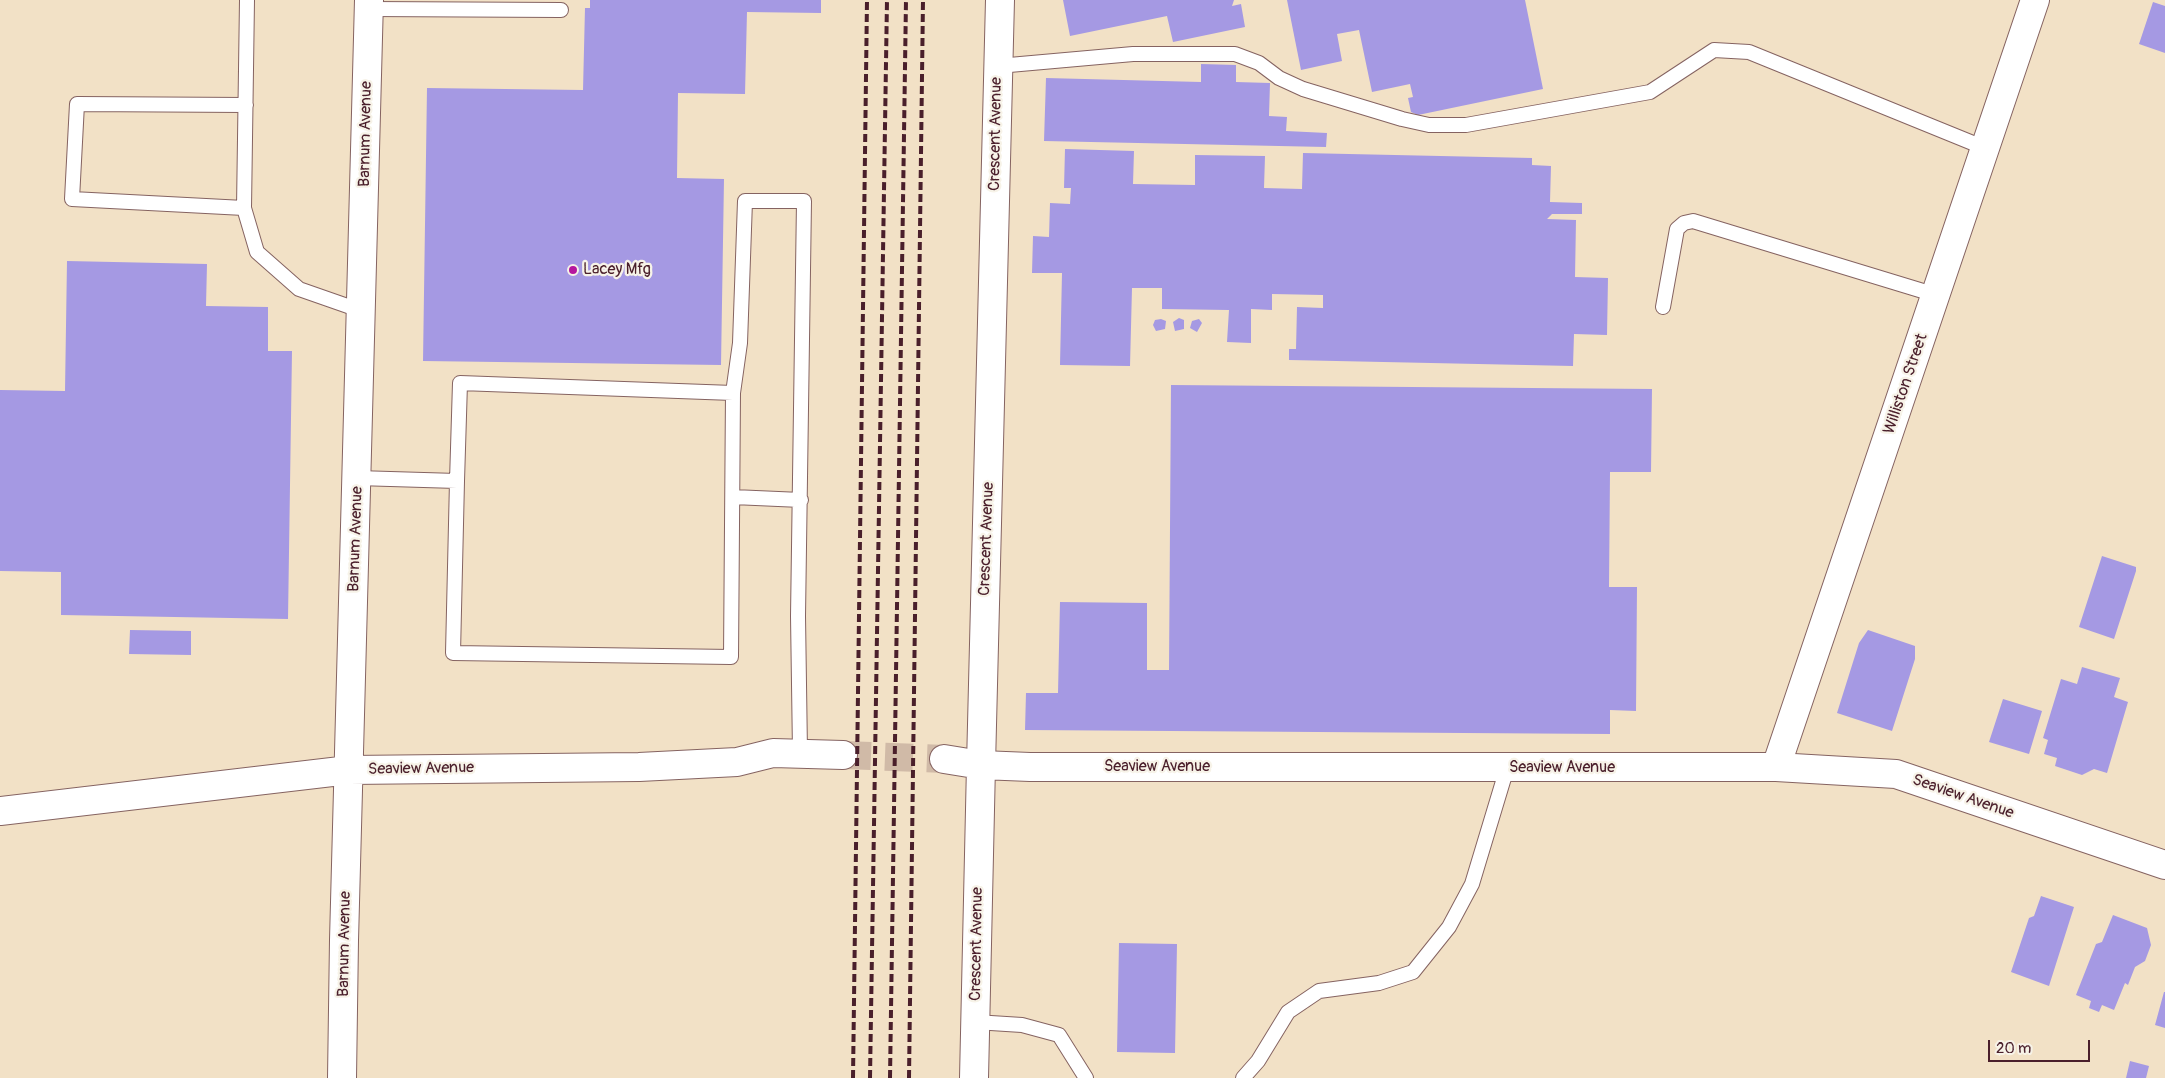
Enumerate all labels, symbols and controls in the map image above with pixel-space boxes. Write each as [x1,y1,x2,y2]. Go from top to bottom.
street label: Crescent Avenue [985,77,1007,191]
street label: Barnum Avenue [355,81,377,187]
place label: Lacey Mfg [583,260,651,280]
marker: Lacey Mfg [567,264,579,276]
street label: Williston Street [1880,331,1932,437]
street label: Crescent Avenue [975,482,999,596]
street label: Barnum Avenue [345,486,367,592]
street label: Seaview Avenue [1104,757,1210,777]
street label: Seaview Avenue [368,758,474,780]
street label: Seaview Avenue [1509,758,1615,778]
street label: Seaview Avenue [1910,771,2016,823]
street label: Crescent Avenue [966,887,988,1001]
street label: Barnum Avenue [334,891,356,997]
scale bar [1990,1030,2092,1062]
text: 20 m [1996,1039,2031,1058]

